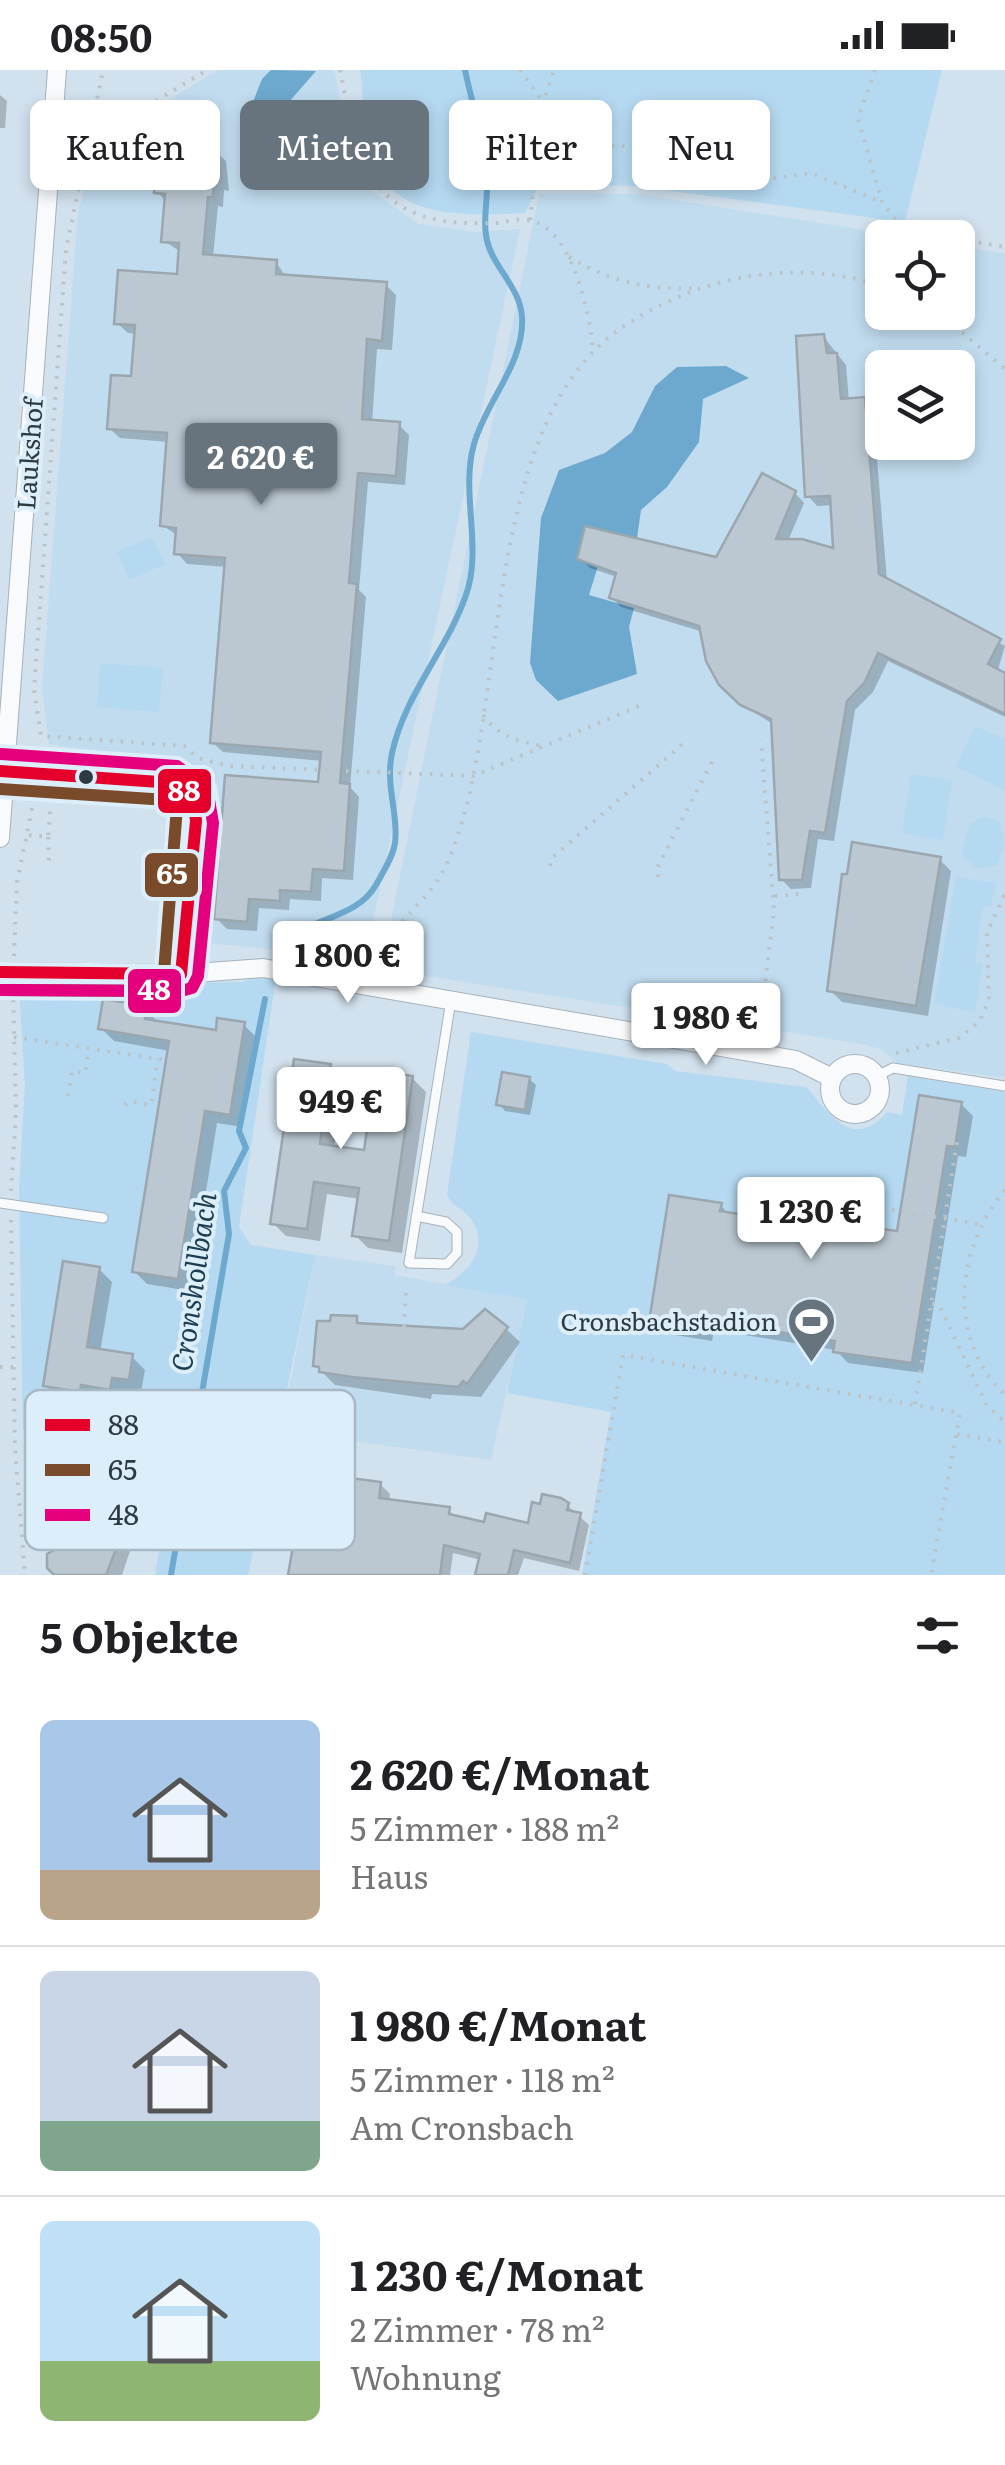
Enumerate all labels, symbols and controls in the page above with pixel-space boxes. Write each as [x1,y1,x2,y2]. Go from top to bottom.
text: 08:50 [50,7,152,64]
chip: Kaufen [30,100,220,190]
chip: Mieten [240,100,429,190]
chip: Filter [449,100,612,190]
chip: Neu [632,100,770,190]
map controls [865,220,975,460]
button: locate [865,220,975,330]
button: layers [865,350,975,460]
street label: Laukshof [6,394,51,511]
pin: 2 620 € [169,423,353,508]
text: 2 620 € [207,431,315,479]
unlabelled marker [76,767,96,787]
line badge: 88 [156,767,213,815]
text: 88 [168,768,200,810]
line badge: 65 [143,851,200,899]
text: 65 [156,851,188,893]
pin: 1 800 € [256,921,440,1006]
text: 1 800 € [295,929,401,977]
line badge: 48 [126,967,183,1015]
text: 48 [137,967,171,1009]
pin: 1 980 € [614,983,798,1068]
text: 1 980 € [653,991,759,1039]
pin: 949 € [271,1067,411,1152]
text: 949 € [299,1075,383,1123]
pin: 1 230 € [719,1177,903,1262]
text: 1 230 € [759,1185,863,1233]
water label: Cronshollbach [159,1189,225,1374]
sports icon: Cronsbachstadion [786,1296,838,1364]
place label: Cronsbachstadion [561,1302,777,1339]
legend [25,1390,355,1550]
text: 88 [108,1402,139,1444]
text: 65 [108,1447,137,1489]
text: 48 [108,1492,139,1534]
text: 5 Objekte [40,1604,238,1666]
icon: filters [910,1608,965,1663]
text: 2 620 €/Monat [350,1741,650,1803]
icon: home [120,1760,240,1880]
text: 5 Zimmer · 188 m² [350,1803,619,1851]
text: Haus [350,1851,428,1899]
text: 1 980 €/Monat [350,1992,646,2054]
icon: home [120,2011,240,2131]
text: 5 Zimmer · 118 m² [350,2054,615,2102]
text: Am Cronsbach [350,2102,574,2150]
text: 1 230 €/Monat [350,2242,643,2304]
icon: home [120,2261,240,2381]
text: 2 Zimmer · 78 m² [350,2304,605,2352]
text: Wohnung [350,2352,501,2400]

